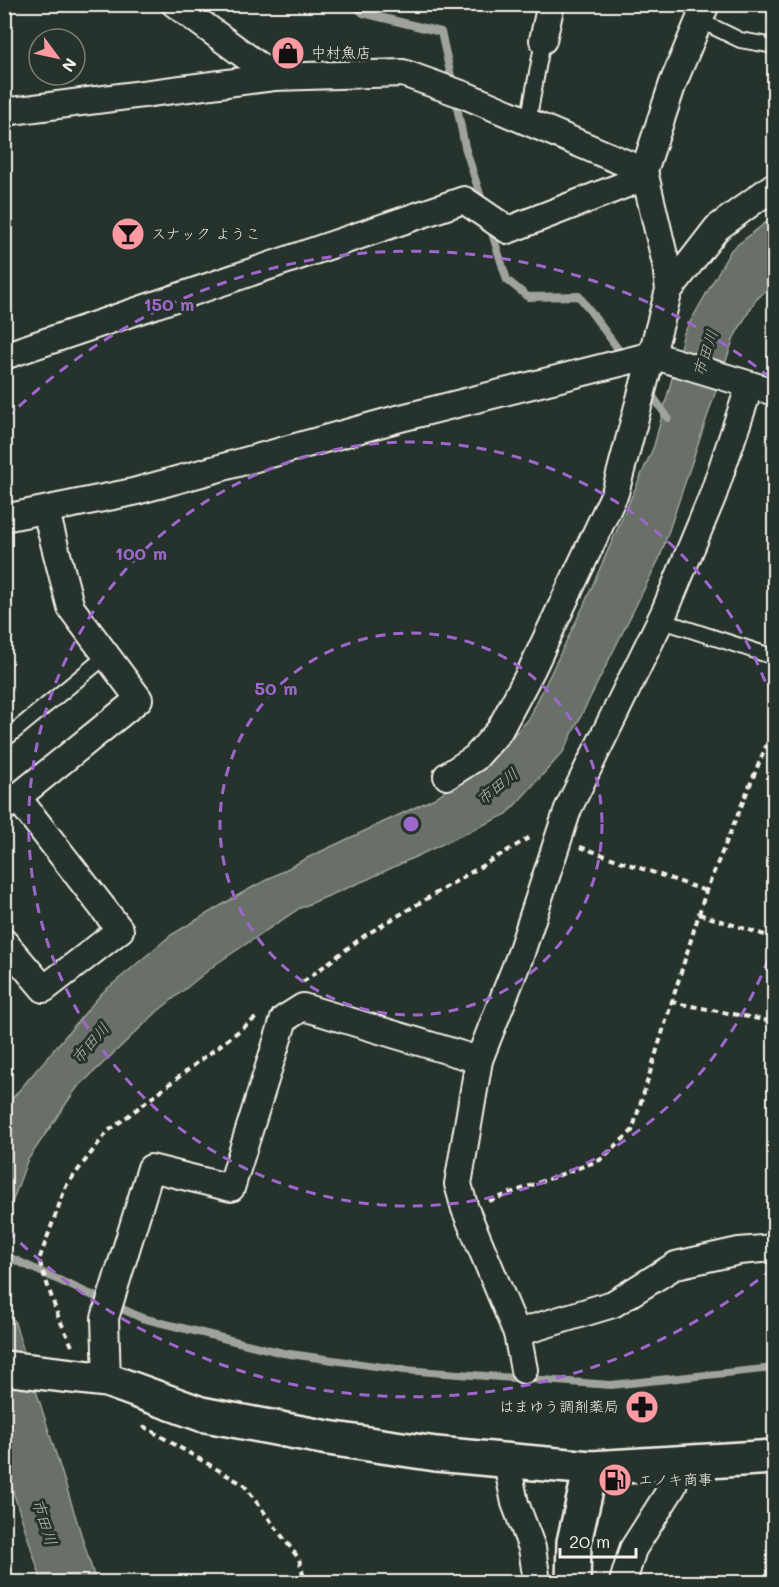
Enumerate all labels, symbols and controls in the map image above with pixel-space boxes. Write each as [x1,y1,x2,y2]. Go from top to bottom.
north arrow [27,27,87,87]
shop icon: 中村魚店 [270,35,306,71]
place label: 中村魚店 [311,42,371,62]
text: N [58,55,82,76]
bar icon: スナック ようこ [110,216,146,252]
place label: スナック ようこ [151,223,261,243]
text: 150 m [144,292,194,316]
water label: 市田川 [687,327,722,379]
text: 100 m [115,541,167,565]
text: 50 m [255,676,297,700]
water label: 市田川 [471,762,522,809]
centre of rings [401,814,421,834]
water label: 市田川 [66,1018,113,1068]
pharmacy icon: はまゆう調剤薬局 [624,1389,660,1425]
place label: はまゆう調剤薬局 [499,1396,619,1416]
fuel station icon: エノキ商事 [597,1462,633,1498]
place label: エノキ商事 [638,1469,713,1489]
water label: 市田川 [28,1496,63,1548]
scale bar [560,1521,636,1559]
text: 20 m [569,1529,610,1553]

